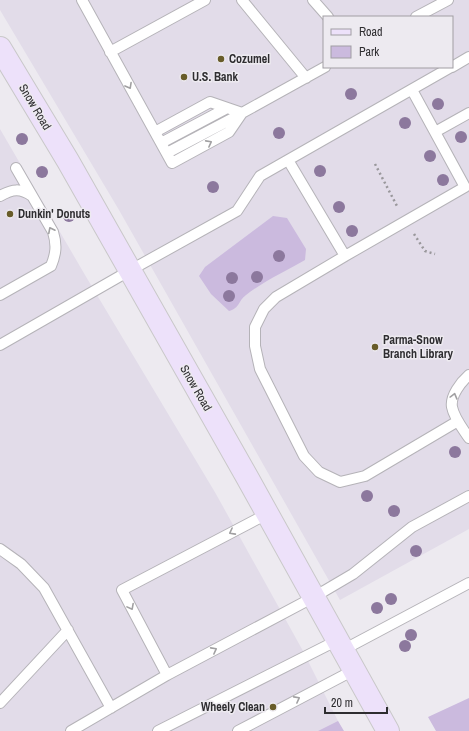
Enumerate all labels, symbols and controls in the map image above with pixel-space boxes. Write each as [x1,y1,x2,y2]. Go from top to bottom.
legend [323,16,453,68]
text: Road [359,24,383,40]
text: Park [359,44,379,60]
place label: Cozumel [229,51,270,67]
marker: Cozumel [216,54,226,64]
place label: U.S. Bank [192,69,238,85]
marker: U.S. Bank [179,72,189,82]
street label: Snow Road [15,81,55,133]
one-way arrow [124,82,132,89]
one-way arrow [205,141,212,148]
place label: Dunkin' Donuts [18,206,91,222]
marker: Dunkin' Donuts [5,209,15,219]
one-way arrow [48,226,56,234]
place label: Parma-Snow Branch Library [383,332,454,362]
marker: Parma-Snow Branch Library [370,342,380,352]
street label: Snow Road [176,362,216,414]
one-way arrow [450,393,458,399]
one-way arrow [229,528,237,535]
one-way arrow [126,603,134,610]
one-way arrow [209,648,217,655]
scale bar [325,689,387,715]
text: 20 m [331,695,353,711]
one-way arrow [293,697,300,704]
place label: Wheely Clean [201,699,265,715]
marker: Wheely Clean [268,702,278,712]

